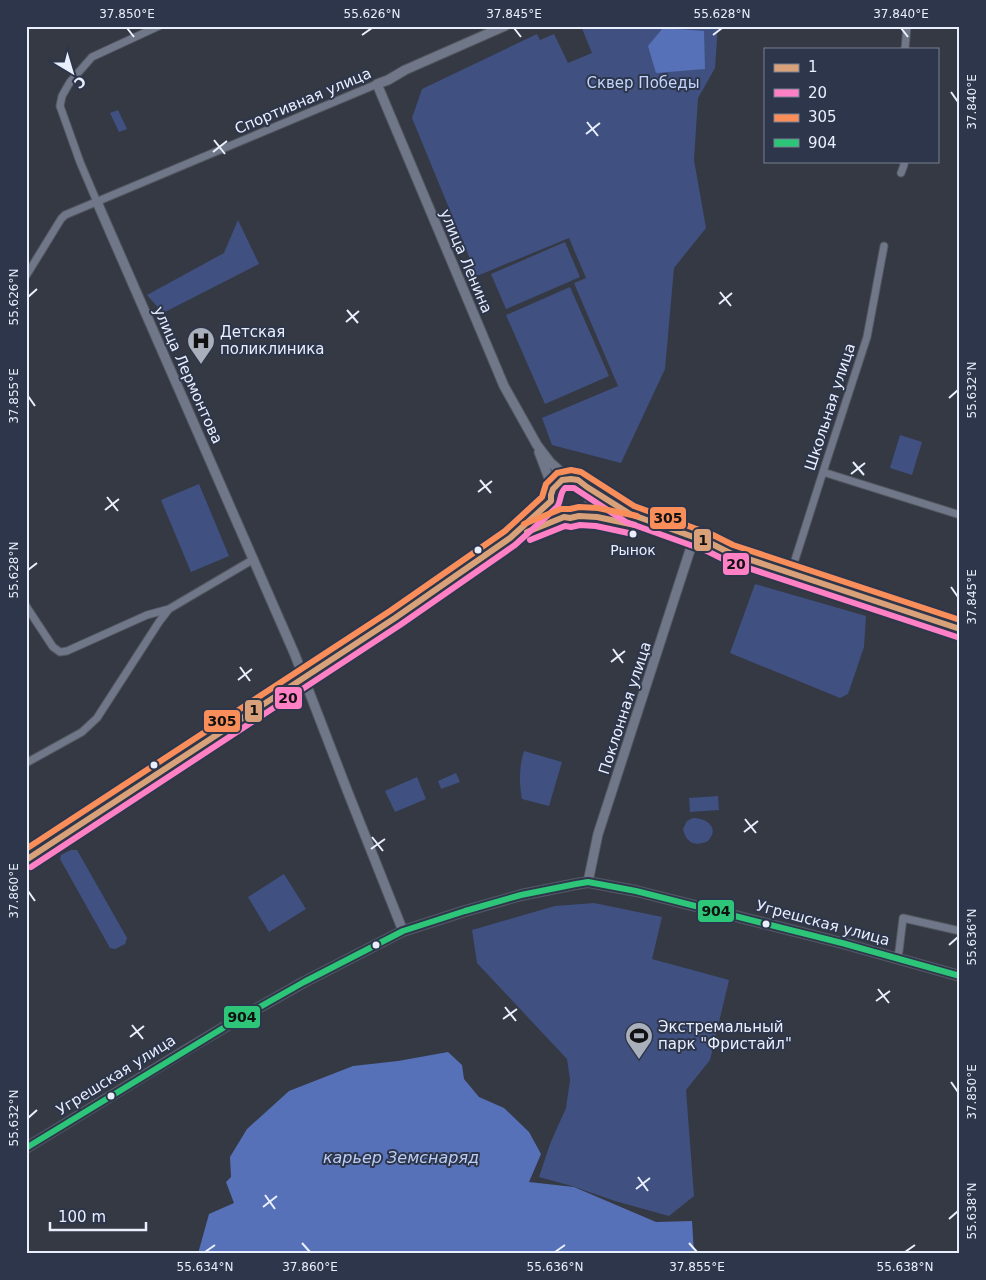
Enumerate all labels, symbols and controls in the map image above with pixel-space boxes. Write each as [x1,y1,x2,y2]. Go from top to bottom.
text: 37.850°E [99,7,155,21]
text: 55.626°N [344,7,400,21]
text: 37.845°E [486,7,542,21]
text: 55.628°N [694,7,750,21]
text: 37.840°E [873,7,929,21]
north arrow [48,48,98,98]
legend [764,48,938,162]
text: 1 [808,58,818,76]
street label: Спортивная улица [232,64,374,138]
text: С [71,73,89,92]
park label: Сквер Победы [586,74,700,92]
text: 37.840°E [965,74,979,130]
text: 20 [808,84,827,102]
text: 305 [808,108,837,126]
text: 904 [808,134,837,152]
street label: улица Ленина [436,206,496,316]
text: 55.626°N [7,269,21,325]
street label: улица Лермонтова [150,303,226,447]
place label: Детская поликлиника [220,323,325,358]
hospital icon: Детская поликлиника [186,326,216,365]
street label: Школьная улица [801,341,859,473]
text: 55.632°N [965,362,979,418]
text: 37.855°E [7,368,21,424]
line badge: 305 [649,506,687,530]
text: 305 [653,510,683,526]
line badge: 1 [693,528,712,552]
marker: Рынок [628,529,638,539]
text: 1 [698,532,708,548]
text: 55.628°N [7,542,21,598]
place label: Рынок [610,542,656,558]
unlabelled marker [473,545,483,555]
line badge: 20 [722,552,750,576]
text: 20 [726,556,746,572]
text: 37.845°E [965,569,979,625]
street label: Поклонная улица [595,639,655,777]
line badge: 20 [274,686,303,710]
text: 20 [278,690,298,706]
line badge: 1 [244,699,263,723]
text: 1 [249,702,259,718]
line badge: 305 [203,709,241,733]
text: 305 [207,713,237,729]
unlabelled marker [149,760,159,770]
text: 37.860°E [7,863,21,919]
street label: Угрешская улица [754,897,892,949]
line badge: 904 [697,899,735,923]
text: 904 [701,903,731,919]
text: 55.636°N [965,909,979,965]
unlabelled marker [761,919,771,929]
unlabelled marker [371,940,381,950]
line badge: 904 [223,1005,261,1029]
text: 904 [227,1009,257,1025]
place label: Экстремальный парк "Фристайл" [658,1018,792,1053]
sports icon: Экстремальный парк "Фристайл" [624,1021,654,1060]
street label: Угрешская улица [53,1031,179,1119]
text: 37.850°E [965,1064,979,1120]
text: 55.632°N [7,1090,21,1146]
unlabelled marker [106,1091,116,1101]
water label: карьер Земснаряд [323,1148,479,1167]
text: 55.638°N [965,1183,979,1239]
scale bar [50,1200,146,1232]
text: 100 m [58,1208,106,1226]
text: 55.634°N [177,1260,233,1274]
text: 37.860°E [282,1260,338,1274]
text: 55.636°N [527,1260,583,1274]
text: 37.855°E [669,1260,725,1274]
text: 55.638°N [877,1260,933,1274]

